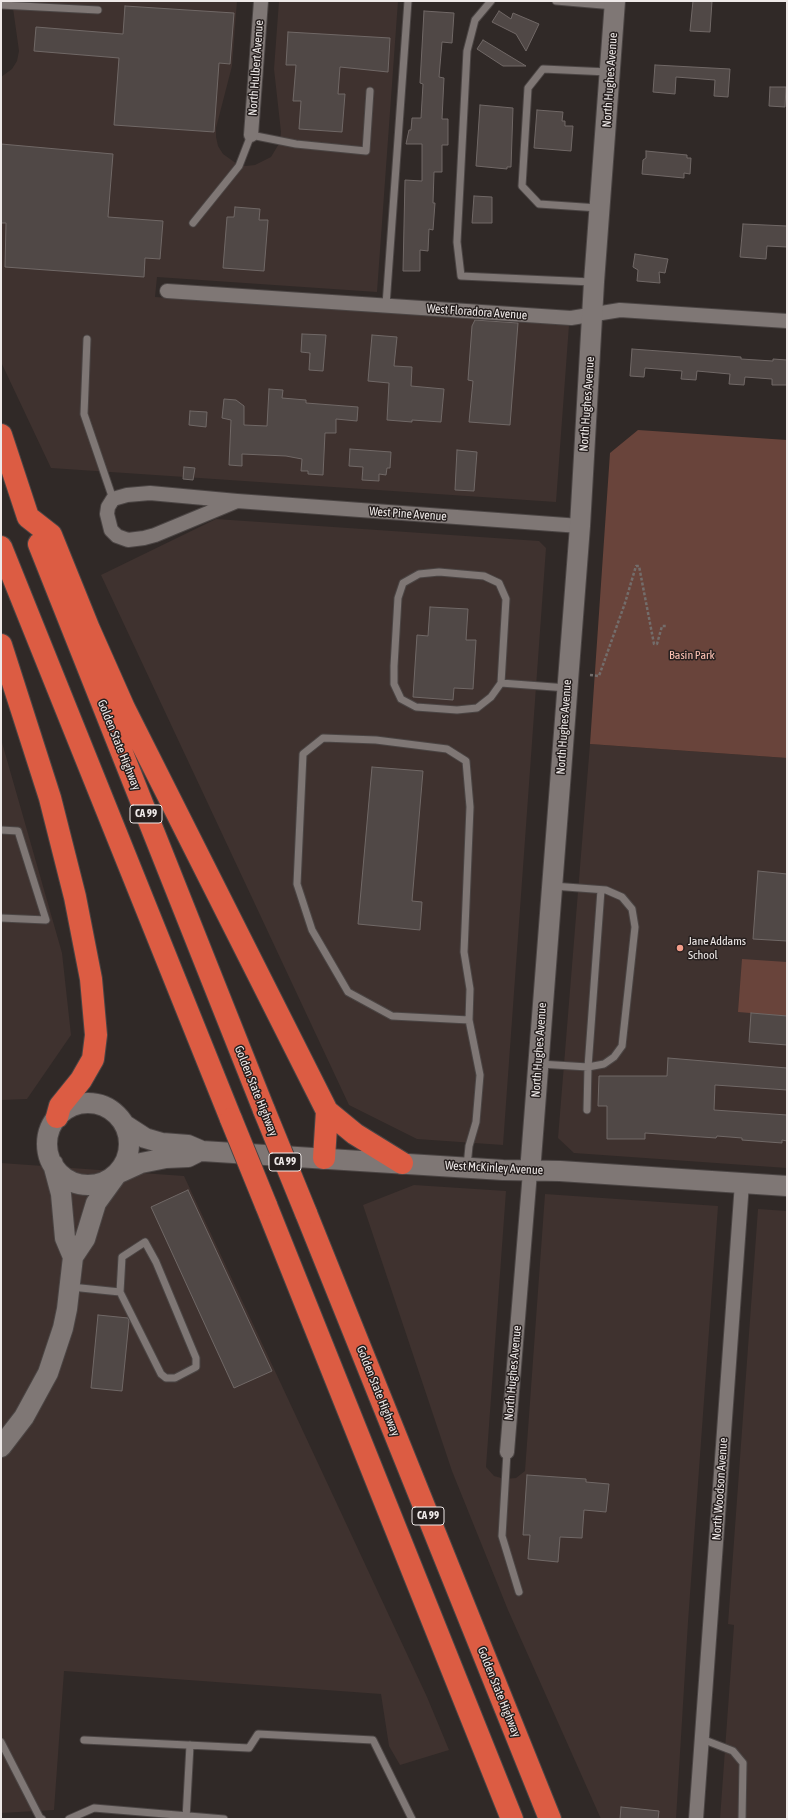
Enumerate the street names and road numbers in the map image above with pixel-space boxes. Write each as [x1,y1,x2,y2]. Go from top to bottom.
street label: North Hulbert Avenue [245,20,267,116]
street label: North Hughes Avenue [599,32,621,128]
street label: West Floradora Avenue [426,301,528,323]
street label: North Hughes Avenue [576,356,598,452]
street label: West Pine Avenue [369,504,447,524]
street label: North Hughes Avenue [553,679,575,775]
street label: Golden State Highway [94,698,144,792]
road number: CA 99 [130,805,162,823]
street label: North Hughes Avenue [528,1002,550,1098]
street label: Golden State Highway [231,1044,281,1138]
road number: CA 99 [269,1153,301,1171]
street label: West McKinley Avenue [445,1158,543,1178]
street label: North Hughes Avenue [502,1325,524,1421]
street label: Golden State Highway [353,1344,403,1438]
street label: North Woodson Avenue [709,1437,731,1541]
road number: CA 99 [412,1507,444,1525]
street label: Golden State Highway [474,1645,524,1739]

